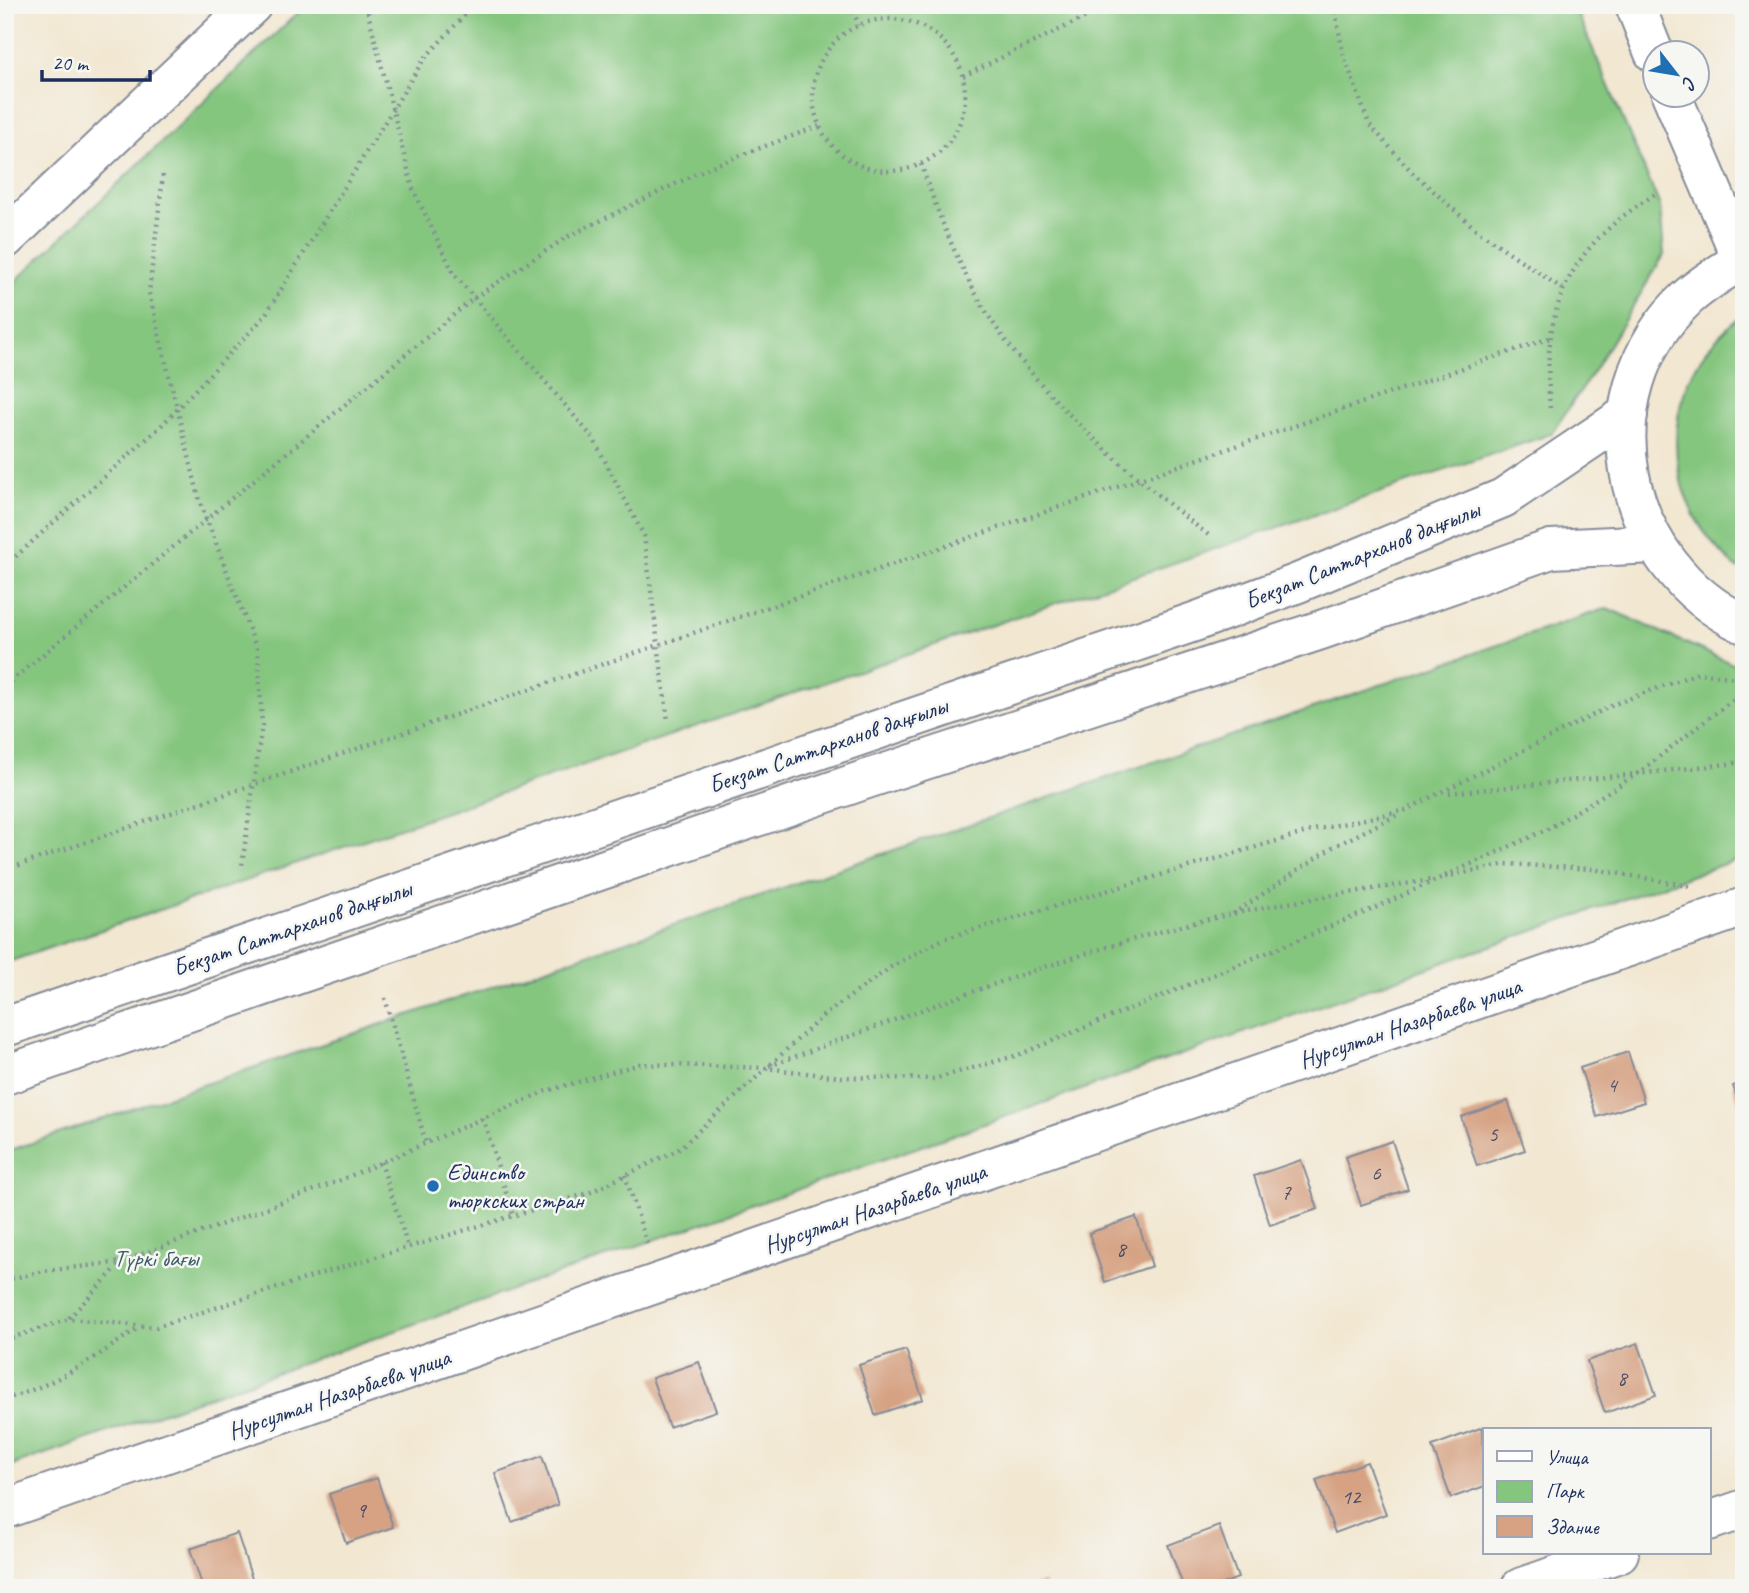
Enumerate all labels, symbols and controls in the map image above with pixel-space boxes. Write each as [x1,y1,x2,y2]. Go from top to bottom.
scale bar [42,38,150,82]
north arrow [1640,38,1710,108]
text: 20 m [52,50,90,76]
text: С [1676,72,1702,95]
street label: Бекзат Саттарханов даңғылы [1240,493,1486,616]
street label: Бекзат Саттарханов даңғылы [705,689,954,800]
street label: Бекзат Саттарханов даңғылы [169,872,418,983]
street label: Нурсултан Назарбаева улица [1295,970,1526,1075]
house number: 4 [1607,1072,1619,1098]
house number: 5 [1488,1121,1499,1147]
street label: Нурсултан Назарбаева улица [760,1155,991,1260]
place label: Единство тюркских стран [447,1157,586,1215]
house number: 6 [1371,1160,1381,1186]
marker: Единство тюркских стран [425,1178,441,1194]
house number: 7 [1281,1179,1292,1205]
house number: 8 [1116,1236,1128,1262]
park label: Түркі бағы [114,1243,201,1273]
street label: Нурсултан Назарбаева улица [224,1341,455,1446]
house number: 8 [1617,1365,1629,1391]
legend [1483,1428,1710,1554]
text: Улица [1546,1444,1589,1470]
text: Парк [1546,1478,1586,1504]
house number: 12 [1342,1484,1362,1510]
house number: 9 [356,1497,367,1523]
text: Здание [1546,1514,1600,1540]

